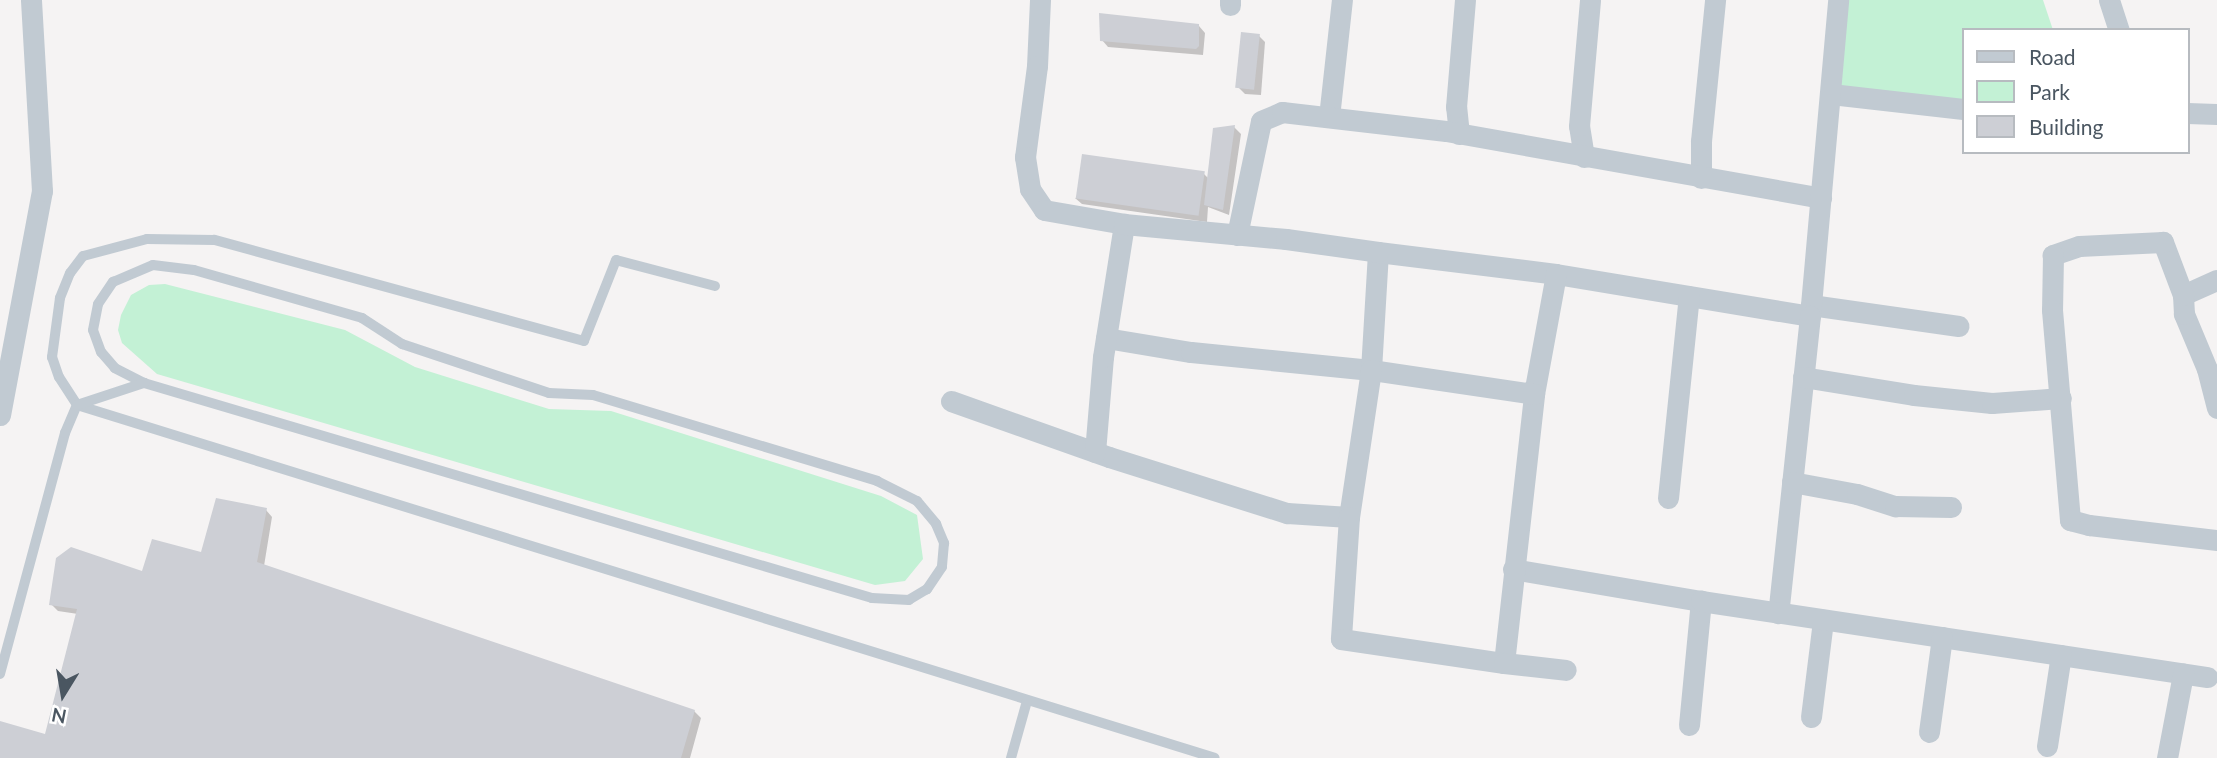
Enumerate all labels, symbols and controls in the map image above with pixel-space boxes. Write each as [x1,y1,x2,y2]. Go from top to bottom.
legend [1962,28,2189,154]
text: Road [2029,44,2076,69]
text: Park [2029,79,2070,104]
text: Building [2029,114,2104,139]
north arrow [28,660,98,730]
text: N [50,703,68,729]

